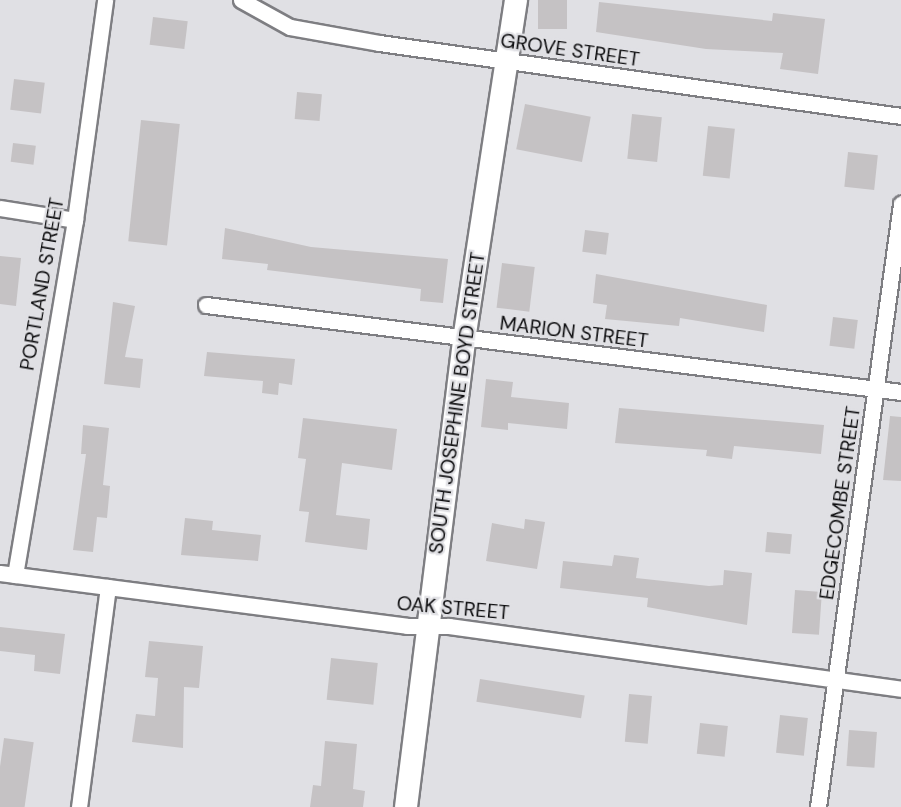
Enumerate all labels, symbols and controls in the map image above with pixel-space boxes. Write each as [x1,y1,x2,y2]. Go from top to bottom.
street label: GROVE STREET [499,28,641,72]
street label: PORTLAND STREET [15,196,69,372]
street label: SOUTH JOSEPHINE BOYD STREET [424,251,490,555]
street label: MARION STREET [498,311,650,353]
street label: EDGECOMBE STREET [815,405,865,601]
street label: OAK STREET [396,591,510,625]

